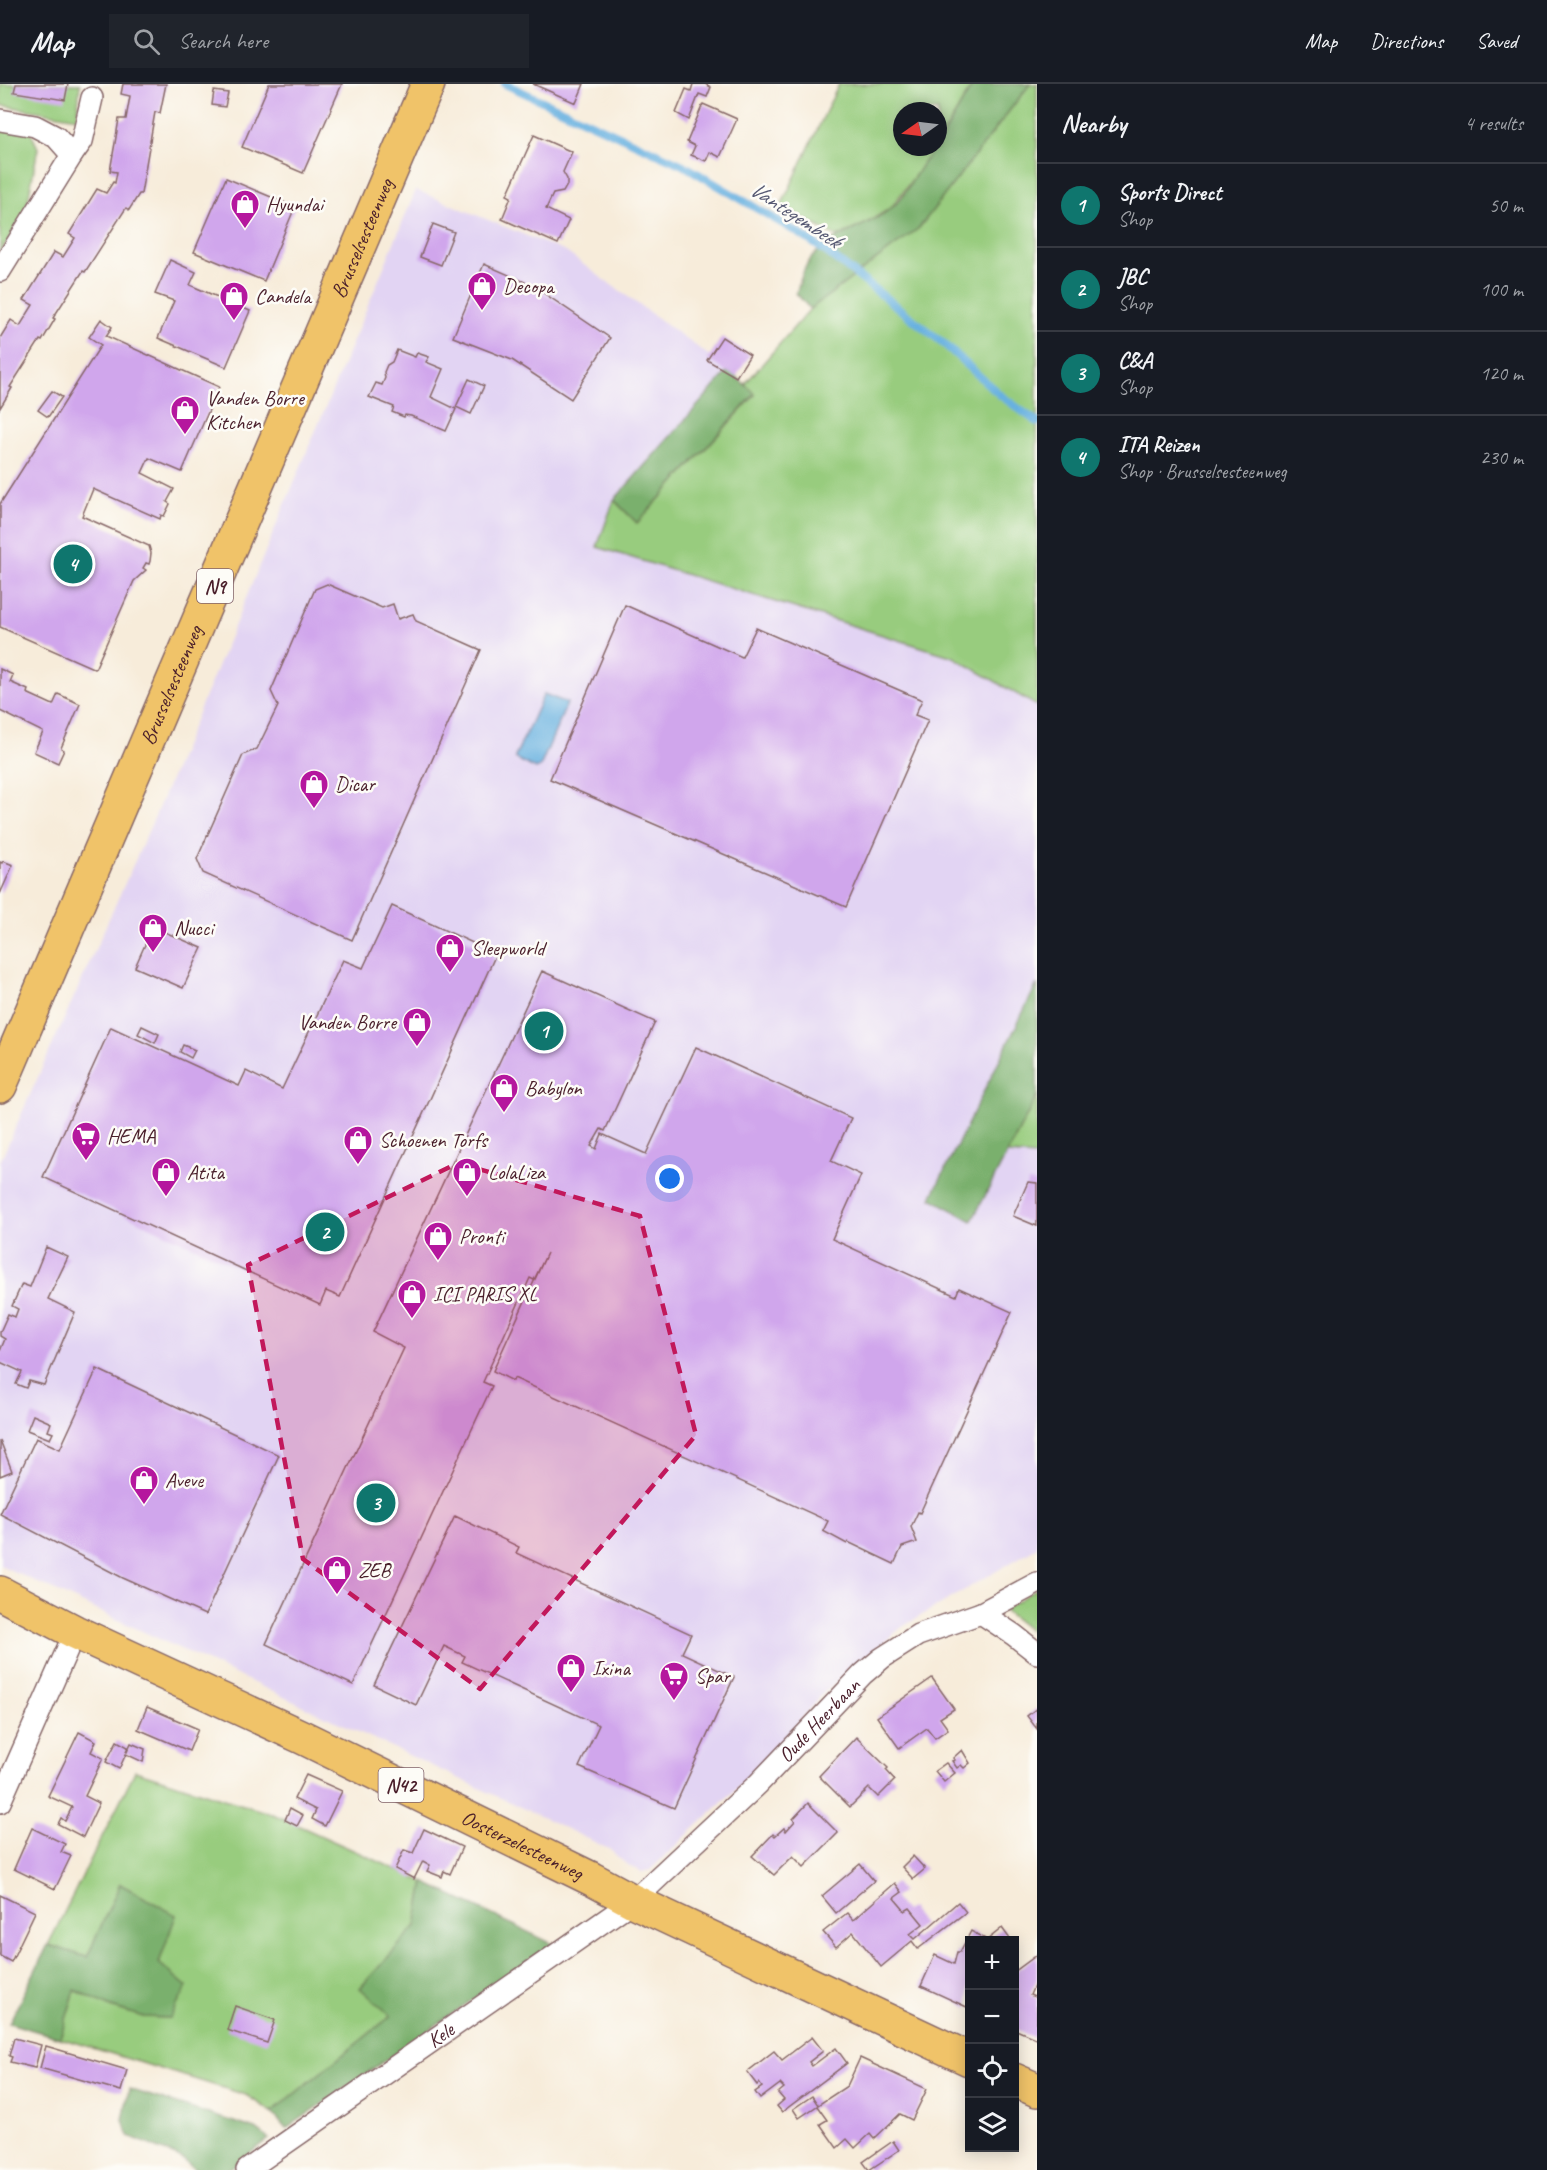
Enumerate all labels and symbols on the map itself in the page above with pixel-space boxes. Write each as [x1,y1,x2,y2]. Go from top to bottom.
north arrow [893,102,947,156]
street label: Brusselsesteenweg [325,173,400,302]
water label: Vantegembeek [745,175,850,257]
shop icon: Hyundai [229,188,261,230]
place label: Hyundai [266,191,326,217]
shop icon: Decopa [466,270,498,312]
place label: Decopa [503,273,556,299]
shop icon: Candela [218,280,250,322]
place label: Candela [255,283,313,309]
place label: Vanden Borre Kitchen [206,385,306,435]
shop icon: Vanden Borre Kitchen [169,394,201,436]
pin: 4 [54,542,92,586]
road number: N9 [197,569,233,603]
street label: Brusselsesteenweg [134,620,209,749]
shop icon: Dicar [298,768,330,810]
place label: Dicar [335,771,376,797]
shop icon: Nucci [137,912,169,954]
place label: Nucci [174,915,216,941]
shop icon: Sleepworld [434,932,466,974]
place label: Sleepworld [471,935,547,961]
shop icon: Vanden Borre [401,1006,433,1048]
pin: 1 [524,1008,564,1054]
place label: Vanden Borre [298,1009,398,1035]
shop icon: Babylon [488,1072,520,1114]
place label: Babylon [525,1075,582,1101]
supermarket icon: HEMA [70,1120,102,1162]
place label: HEMA [107,1123,156,1149]
shop icon: Schoenen Torfs [342,1124,374,1166]
place label: Schoenen Torfs [379,1127,489,1153]
shop icon: Atita [150,1156,182,1198]
shop icon: LolaLiza [451,1156,483,1198]
place label: Atita [187,1159,225,1185]
place label: LolaLiza [488,1159,547,1185]
your location [655,1164,684,1193]
pin: 2 [306,1210,344,1254]
shop icon: Pronti [422,1220,454,1262]
place label: Pronti [459,1223,507,1249]
shop icon: ICI PARIS XL [396,1278,428,1320]
place label: ICI PARIS XL [433,1281,538,1307]
shop icon: Aveve [128,1464,160,1506]
place label: Aveve [165,1467,204,1493]
pin: 3 [356,1480,395,1526]
shop icon: ZEB [321,1554,353,1596]
place label: ZEB [358,1557,393,1583]
shop icon: Ixina [555,1652,587,1694]
place label: Ixina [592,1655,631,1681]
supermarket icon: Spar [658,1660,690,1702]
place label: Spar [695,1663,731,1689]
street label: Oude Heerbaan [773,1672,866,1768]
road number: N42 [378,1768,424,1802]
street label: Oosterzelesteenweg [457,1804,589,1886]
street label: Kele [422,2016,460,2053]

